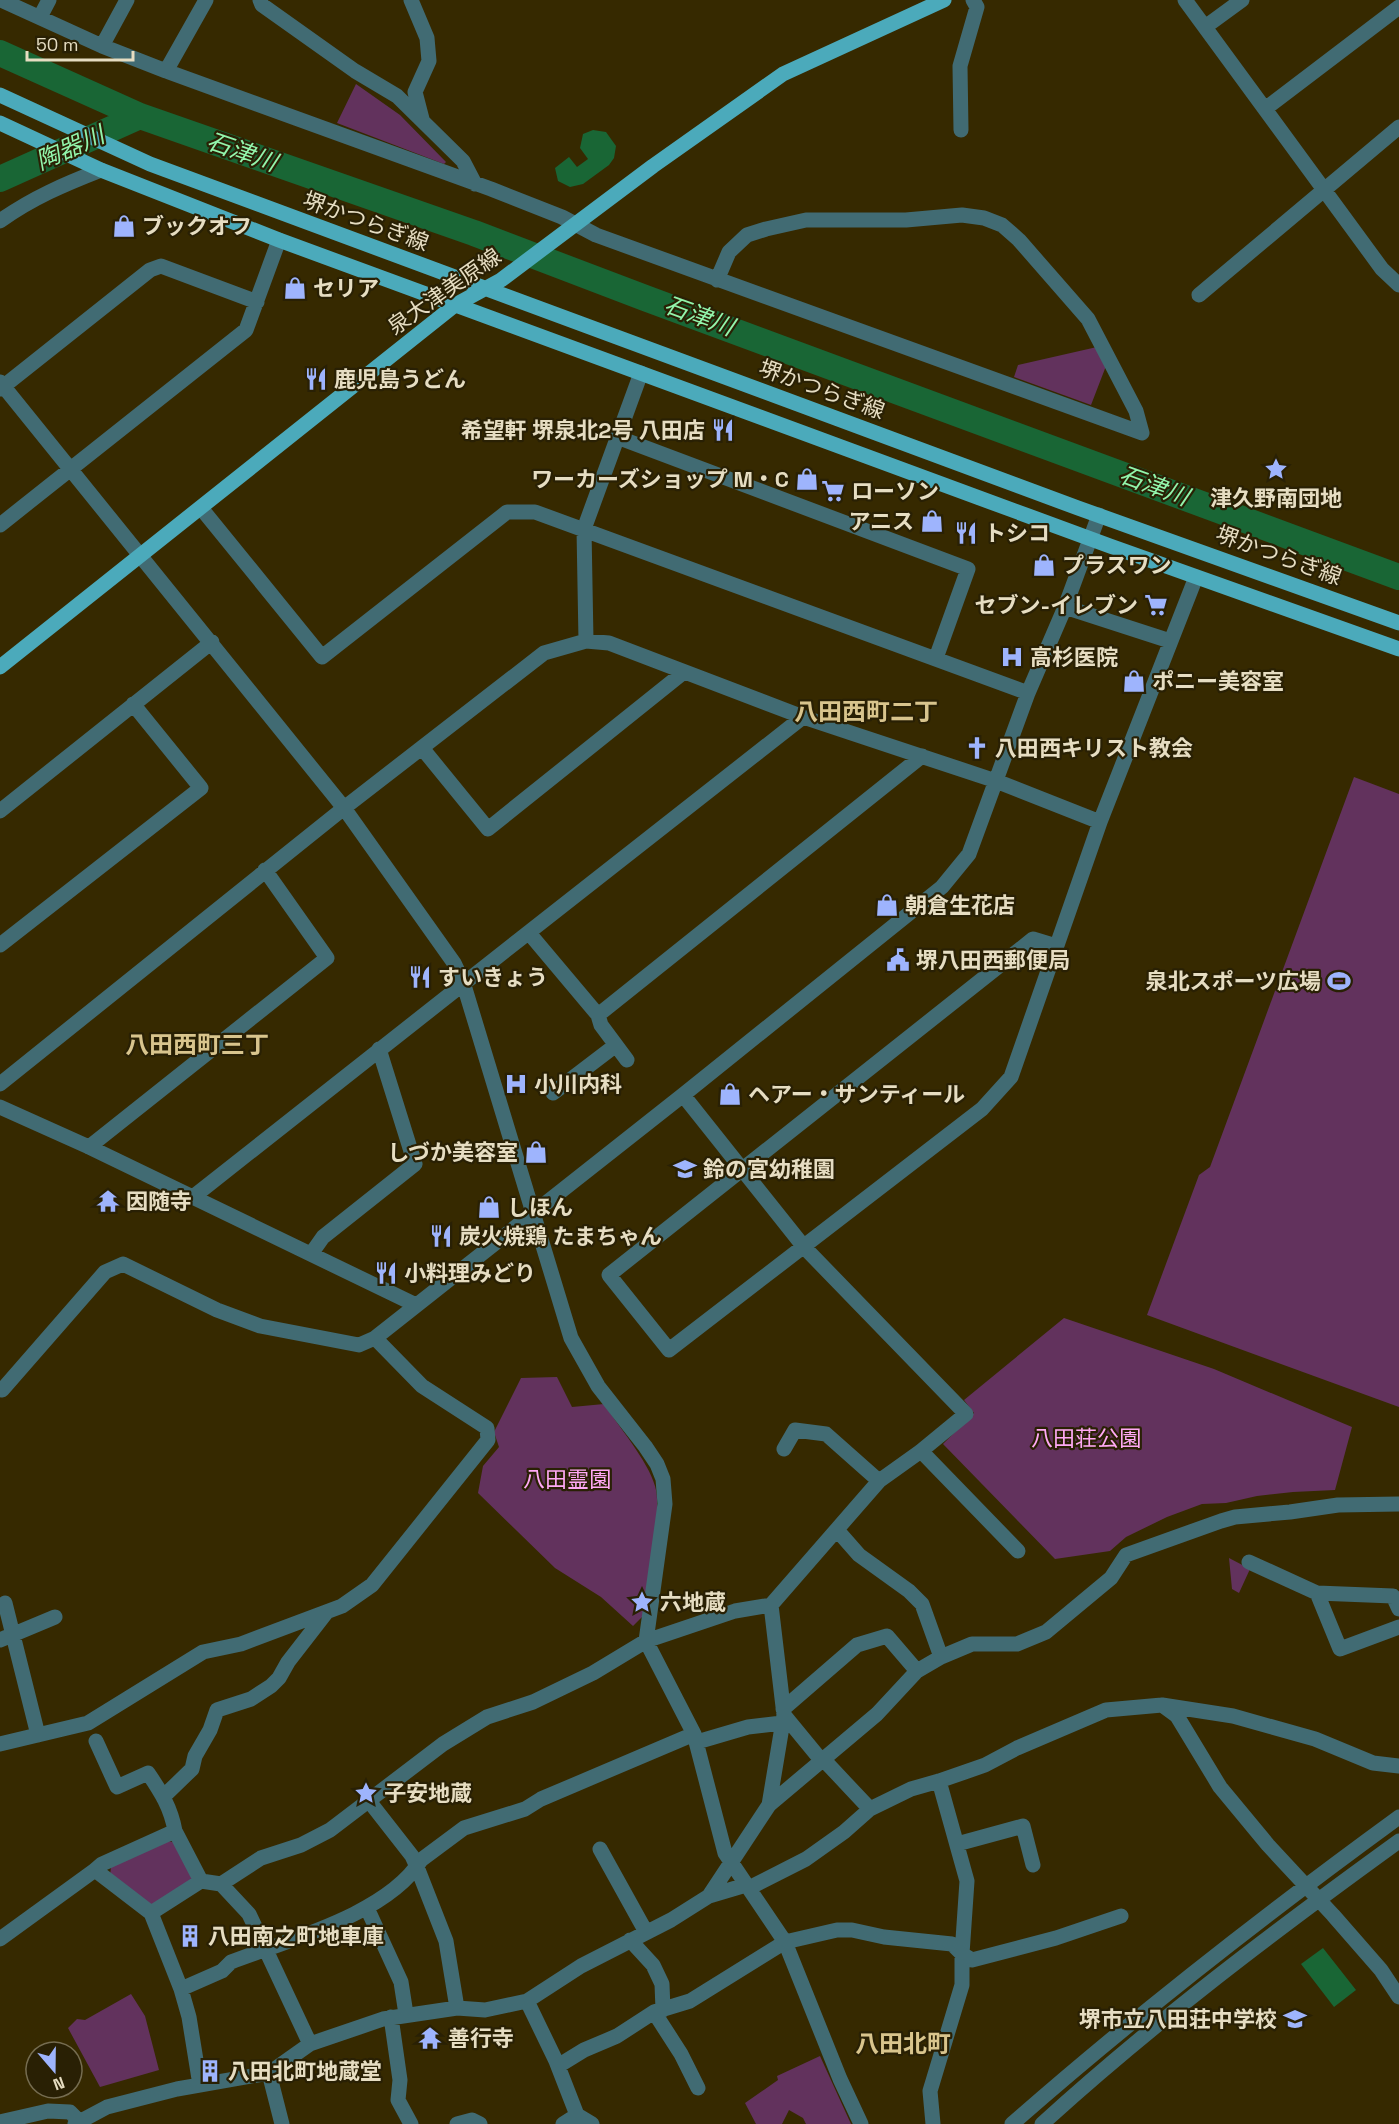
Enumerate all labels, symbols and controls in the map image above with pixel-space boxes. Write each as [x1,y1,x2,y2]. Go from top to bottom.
scale bar [27,24,134,62]
text: 50 m [36,33,78,56]
water label: 陶器川 [31,118,112,176]
water label: 石津川 [203,125,284,179]
street label: 堺かつらぎ線 [299,185,433,257]
place label: ブックオフ [142,212,252,240]
shop icon: ブックオフ [111,213,137,239]
street label: 泉大津美原線 [382,242,506,340]
place label: セリア [313,274,379,302]
shop icon: セリア [282,275,308,301]
water label: 石津川 [660,289,741,343]
street label: 堺かつらぎ線 [755,353,889,425]
place label: 鹿児島うどん [334,365,466,393]
restaurant icon: 鹿児島うどん [303,366,329,392]
place label: 希望軒 堺泉北2号 八田店 [461,416,705,444]
restaurant icon: 希望軒 堺泉北2号 八田店 [710,417,736,443]
place icon: 津久野南団地 [1263,456,1289,482]
water label: 石津川 [1115,459,1196,513]
place label: ワーカーズショップ M・C [531,465,789,493]
shop icon: ワーカーズショップ M・C [794,466,820,492]
place label: ローソン [851,477,939,505]
supermarket icon: ローソン [820,478,846,504]
place label: 津久野南団地 [1210,484,1342,512]
place label: アニス [848,507,914,535]
shop icon: アニス [919,508,945,534]
place label: トシコ [984,519,1050,547]
street label: 堺かつらぎ線 [1212,519,1346,591]
restaurant icon: トシコ [953,520,979,546]
place label: プラスワン [1062,551,1172,579]
shop icon: プラスワン [1031,552,1057,578]
place label: セブン-イレブン [974,591,1138,619]
supermarket icon: セブン-イレブン [1143,592,1169,618]
place label: 高杉医院 [1030,643,1118,671]
hospital icon: 高杉医院 [999,644,1025,670]
place label: ポニー美容室 [1152,667,1284,695]
shop icon: ポニー美容室 [1121,668,1147,694]
district label: 八田西町二丁 [794,696,938,727]
place label: 八田西キリスト教会 [995,734,1193,762]
church icon: 八田西キリスト教会 [964,735,990,761]
place label: 朝倉生花店 [905,891,1015,919]
shop icon: 朝倉生花店 [874,892,900,918]
place label: 堺八田西郵便局 [916,946,1070,974]
public building icon: 堺八田西郵便局 [885,947,911,973]
place label: すいきょう [438,963,548,991]
restaurant icon: すいきょう [407,964,433,990]
place label: 泉北スポーツ広場 [1145,967,1321,995]
sports icon: 泉北スポーツ広場 [1326,968,1352,994]
district label: 八田西町三丁 [125,1029,269,1060]
place label: 小川内科 [534,1070,622,1098]
hospital icon: 小川内科 [503,1071,529,1097]
place label: ヘアー・サンティール [748,1080,965,1108]
shop icon: ヘアー・サンティール [717,1081,743,1107]
place label: しづか美容室 [387,1138,518,1166]
shop icon: しづか美容室 [523,1139,549,1165]
place label: 鈴の宮幼稚園 [703,1155,835,1183]
school or university icon: 鈴の宮幼稚園 [672,1156,698,1182]
place label: 因随寺 [126,1187,192,1215]
temple icon: 因随寺 [95,1188,121,1214]
place label: しほん [507,1193,573,1221]
shop icon: しほん [476,1194,502,1220]
place label: 炭火焼鶏 たまちゃん [459,1222,662,1250]
restaurant icon: 炭火焼鶏 たまちゃん [428,1223,454,1249]
place label: 小料理みどり [404,1259,536,1287]
restaurant icon: 小料理みどり [373,1260,399,1286]
park label: 八田荘公園 [1031,1424,1141,1452]
park label: 八田霊園 [523,1465,611,1493]
place label: 六地蔵 [660,1588,726,1616]
place icon: 六地蔵 [629,1589,655,1615]
place label: 子安地蔵 [384,1779,472,1807]
place icon: 子安地蔵 [353,1780,379,1806]
place label: 八田南之町地車庫 [208,1922,384,1950]
building icon: 八田南之町地車庫 [177,1923,203,1949]
place label: 堺市立八田荘中学校 [1079,2005,1277,2033]
school or university icon: 堺市立八田荘中学校 [1282,2006,1308,2032]
place label: 善行寺 [448,2024,514,2052]
temple icon: 善行寺 [417,2025,443,2051]
district label: 八田北町 [855,2028,951,2059]
north arrow [24,2040,84,2100]
place label: 八田北町地蔵堂 [228,2057,382,2085]
building icon: 八田北町地蔵堂 [197,2058,223,2084]
text: N [50,2072,68,2095]

